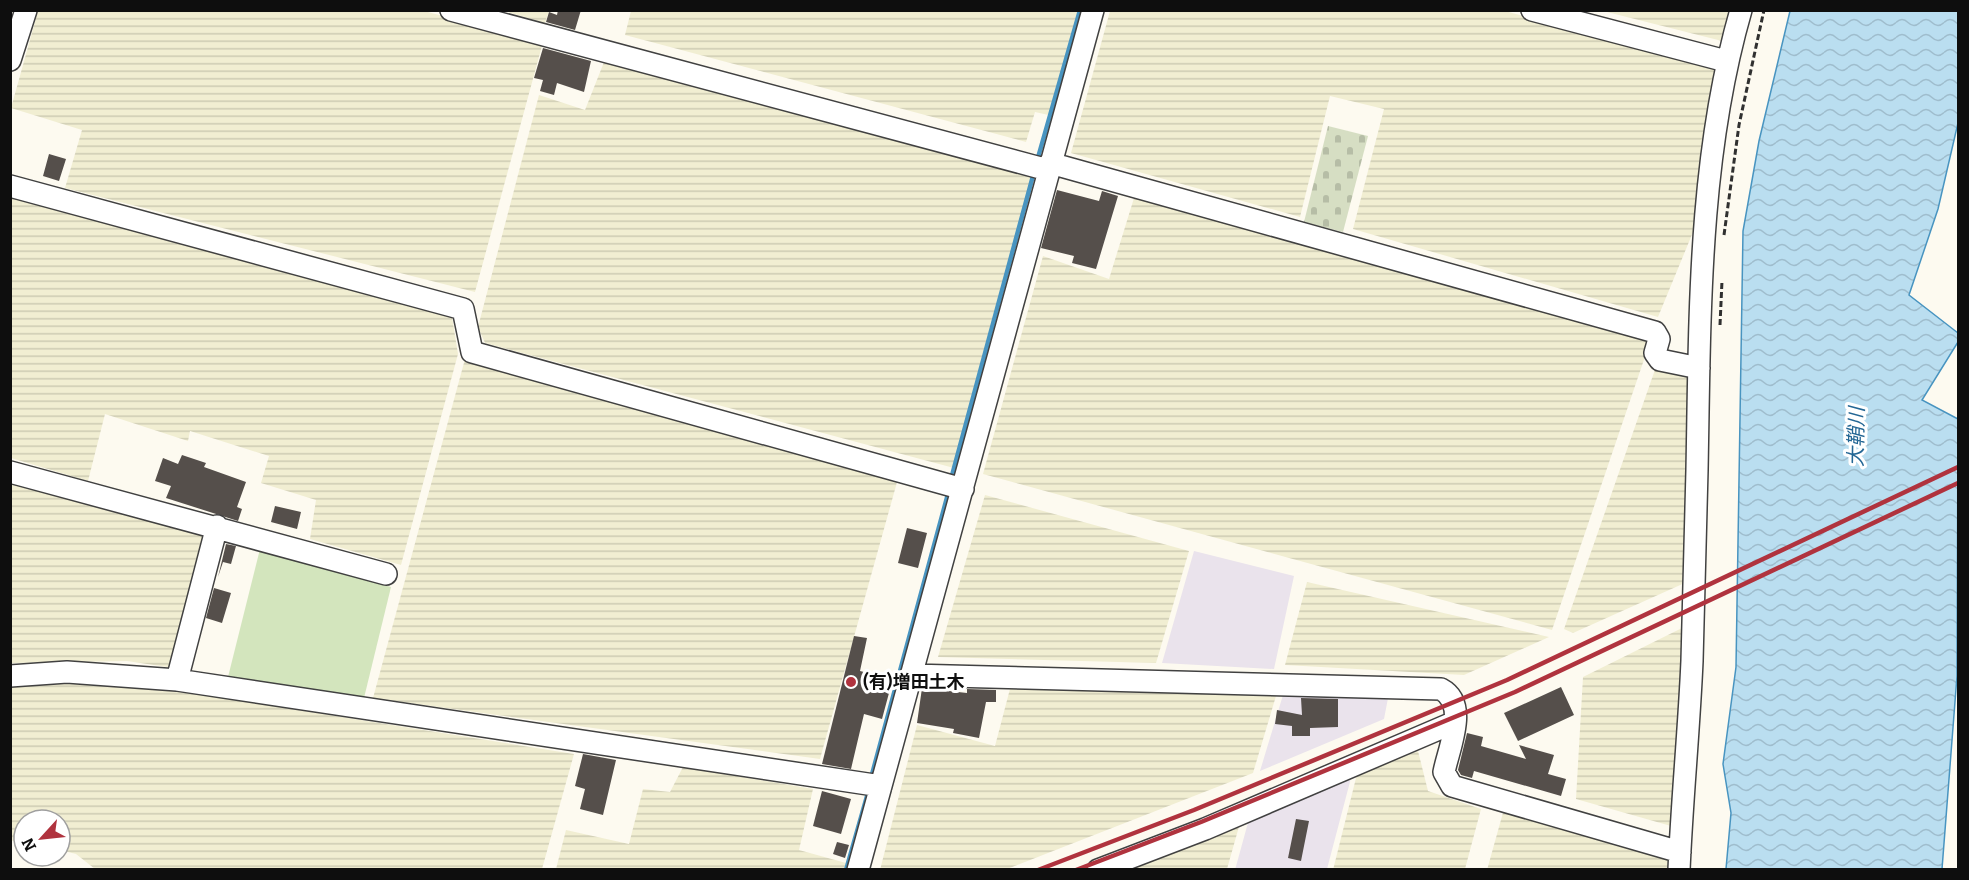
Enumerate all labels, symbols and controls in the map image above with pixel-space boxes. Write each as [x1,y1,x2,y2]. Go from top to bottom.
water label: 大鞘川 [1843,405,1869,467]
place label: (有)増田土木 [863,671,964,693]
marker: (有)増田土木 [844,675,858,689]
north arrow [12,808,72,868]
text: N [18,835,40,854]

